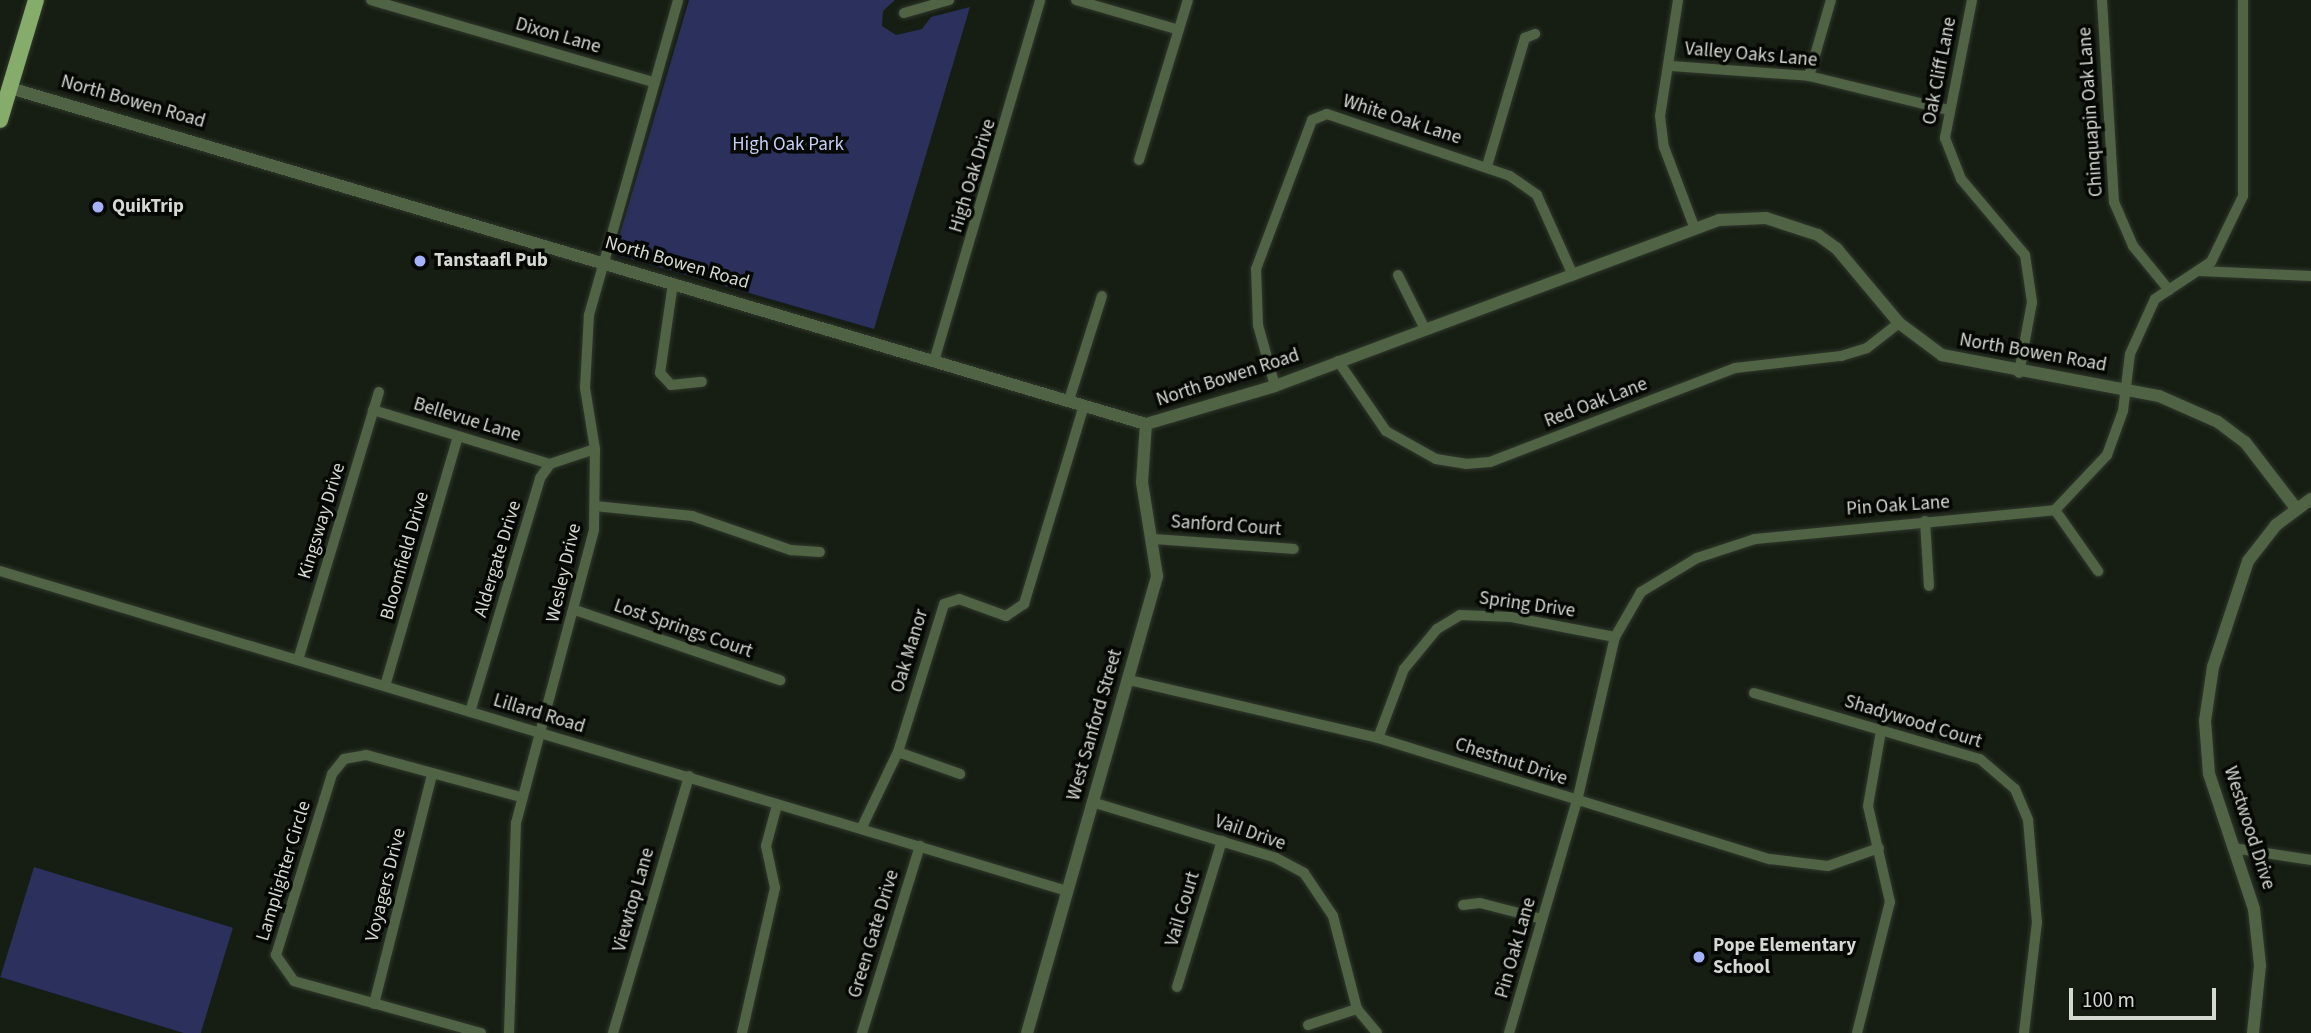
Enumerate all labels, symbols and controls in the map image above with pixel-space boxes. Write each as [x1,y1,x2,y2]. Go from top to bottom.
street label: Dixon Lane [513,13,603,59]
street label: Oak Cliff Lane [1918,15,1962,127]
street label: Chinquapin Oak Lane [2074,26,2108,198]
street label: Valley Oaks Lane [1684,38,1818,72]
street label: North Bowen Road [58,70,208,134]
street label: White Oak Lane [1340,90,1464,150]
street label: High Oak Drive [945,117,1001,235]
park label: High Oak Park [732,134,844,156]
place label: QuikTrip [112,196,184,218]
marker: QuikTrip [90,199,106,215]
street label: North Bowen Road [602,231,752,295]
place label: Tanstaafl Pub [434,250,548,272]
marker: Tanstaafl Pub [412,253,428,269]
street label: North Bowen Road [1958,329,2108,377]
street label: North Bowen Road [1154,344,1302,412]
street label: Red Oak Lane [1541,373,1651,433]
street label: Bellevue Lane [411,393,523,447]
street label: Kingsway Drive [293,460,351,582]
street label: Bloomfield Drive [376,489,434,623]
street label: Pin Oak Lane [1846,491,1950,521]
street label: Aldergate Drive [469,498,527,620]
street label: Sanford Court [1170,511,1282,541]
street label: Wesley Drive [542,521,586,625]
street label: Spring Drive [1477,587,1577,623]
street label: Lost Springs Court [611,595,755,663]
street label: Oak Manor [887,607,933,695]
street label: West Sanford Street [1063,647,1127,803]
street label: Lillard Road [490,689,588,739]
street label: Shadywood Court [1842,690,1984,754]
street label: Chestnut Drive [1452,733,1570,791]
street label: Westwood Drive [2218,764,2280,892]
street label: Lamplighter Circle [252,798,316,944]
street label: Vail Drive [1212,810,1288,856]
street label: Voyagers Drive [361,826,411,944]
street label: Viewtop Lane [608,845,660,955]
street label: Green Gate Drive [844,867,904,1001]
street label: Vail Court [1161,869,1205,949]
street label: Pin Oak Lane [1491,895,1541,1001]
place label: Pope Elementary School [1713,935,1856,979]
marker: Pope Elementary School [1691,949,1707,965]
scale bar [2073,974,2220,1018]
text: 100 m [2082,985,2135,1015]

